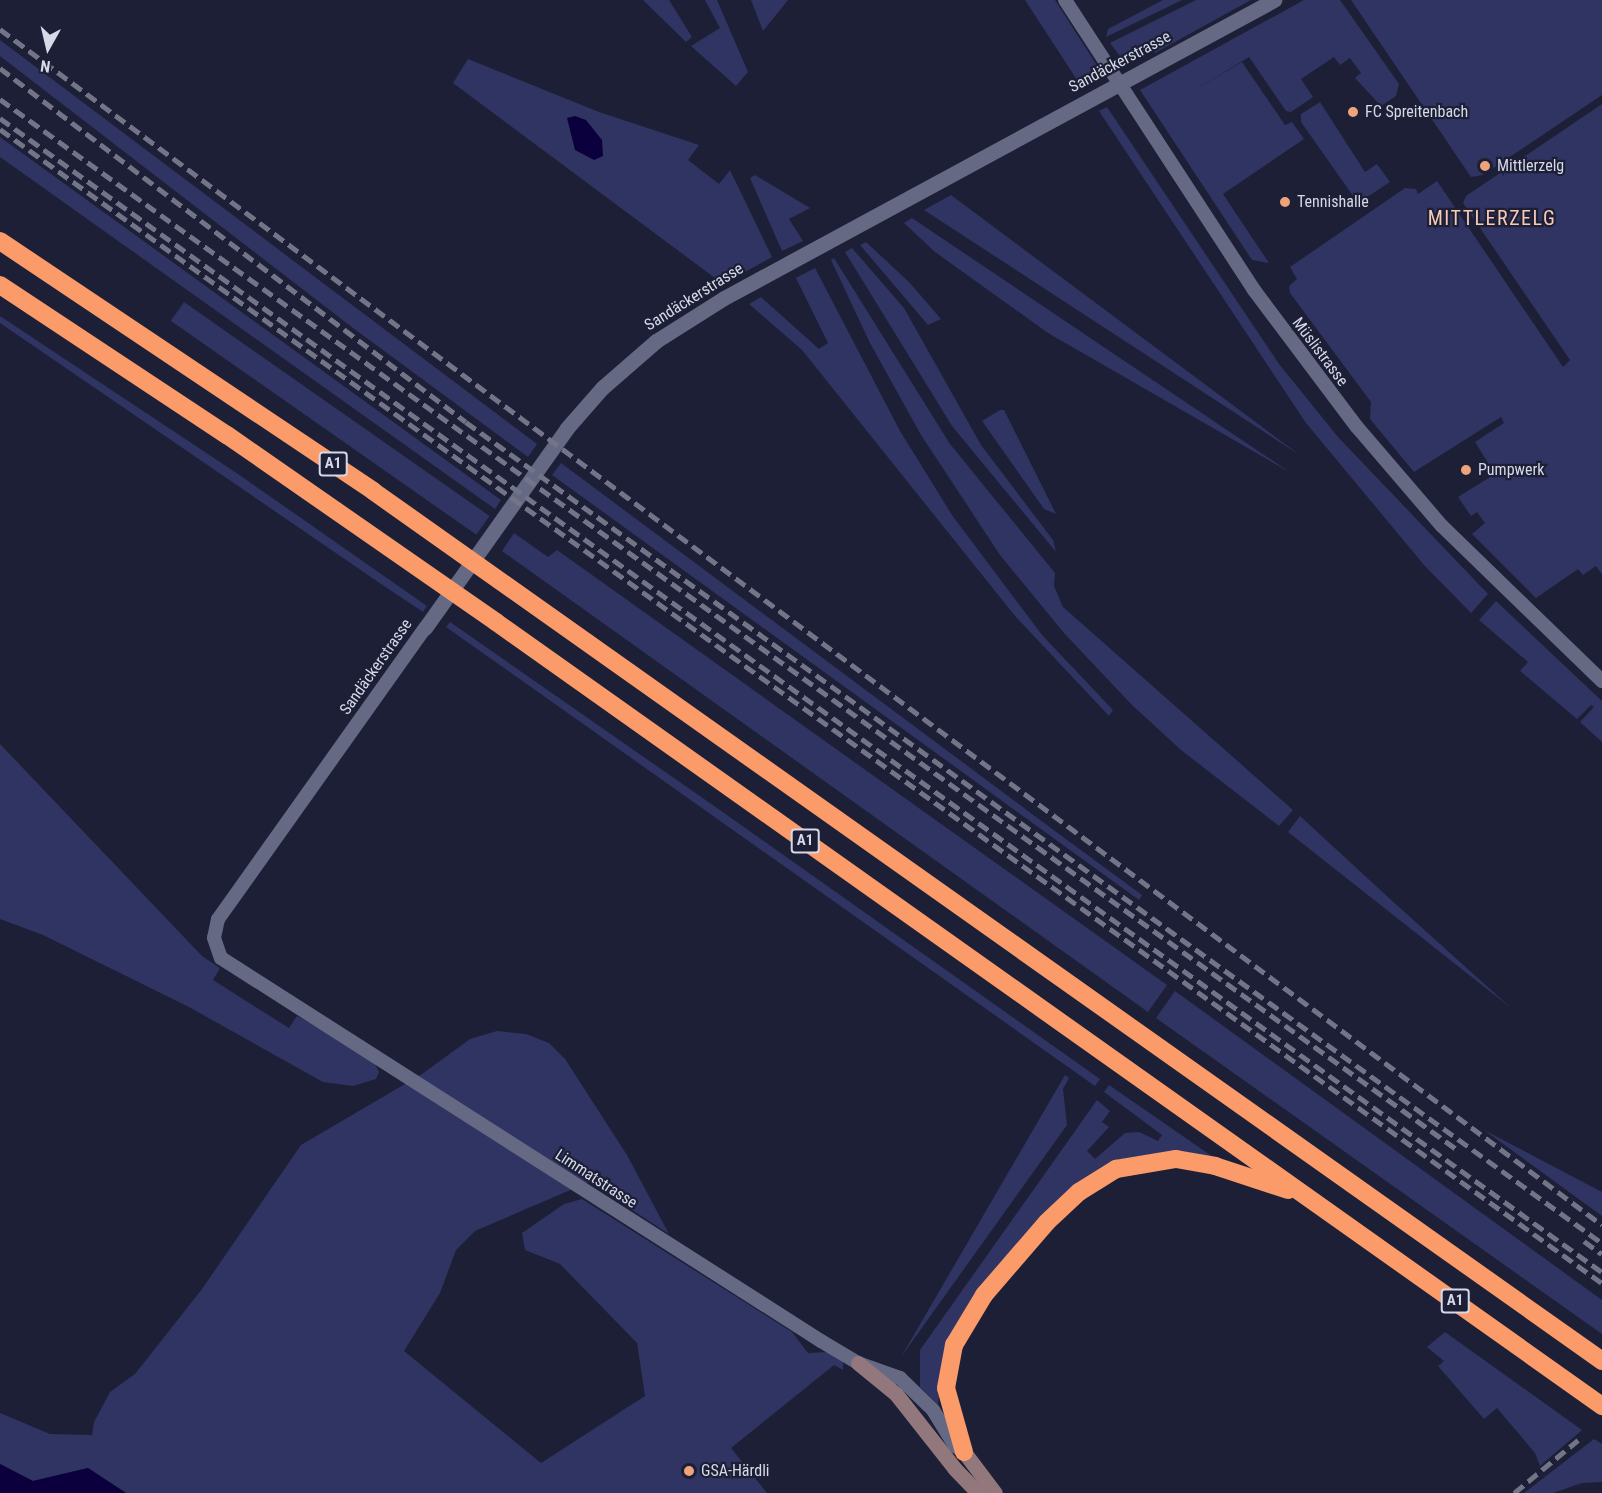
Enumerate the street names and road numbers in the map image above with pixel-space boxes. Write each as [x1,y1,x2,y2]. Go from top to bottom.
street label: Sandäckerstrasse [1066,27,1174,97]
street label: Sandäckerstrasse [641,259,747,335]
street label: Müslistrasse [1288,314,1352,390]
road number: A1 [318,452,348,476]
street label: Sandäckerstrasse [336,615,416,719]
road number: A1 [790,829,820,853]
street label: Limmatstrasse [551,1145,641,1213]
road number: A1 [1440,1289,1470,1313]

